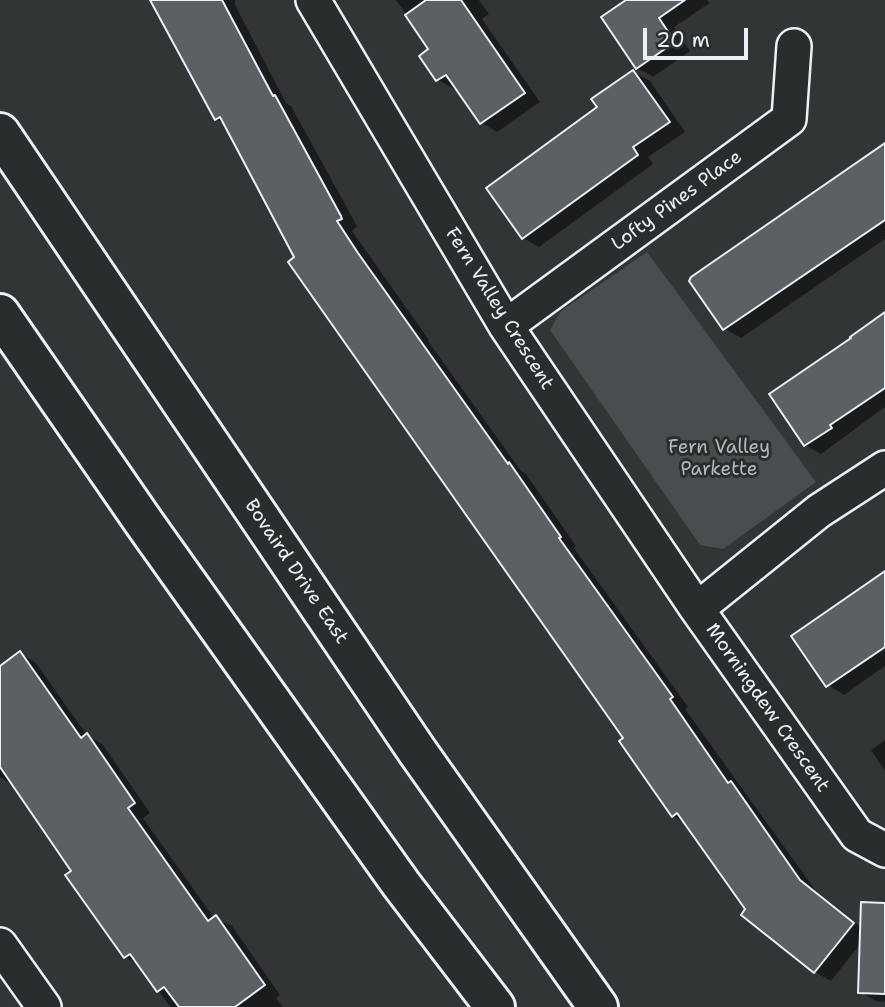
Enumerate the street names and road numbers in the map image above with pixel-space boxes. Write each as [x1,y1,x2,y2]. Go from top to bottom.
street label: Lofty Pines Place [607,146,747,256]
street label: Fern Valley Crescent [440,224,558,394]
street label: Bovaird Drive East [239,495,353,649]
street label: Morningdew Crescent [700,619,834,797]

